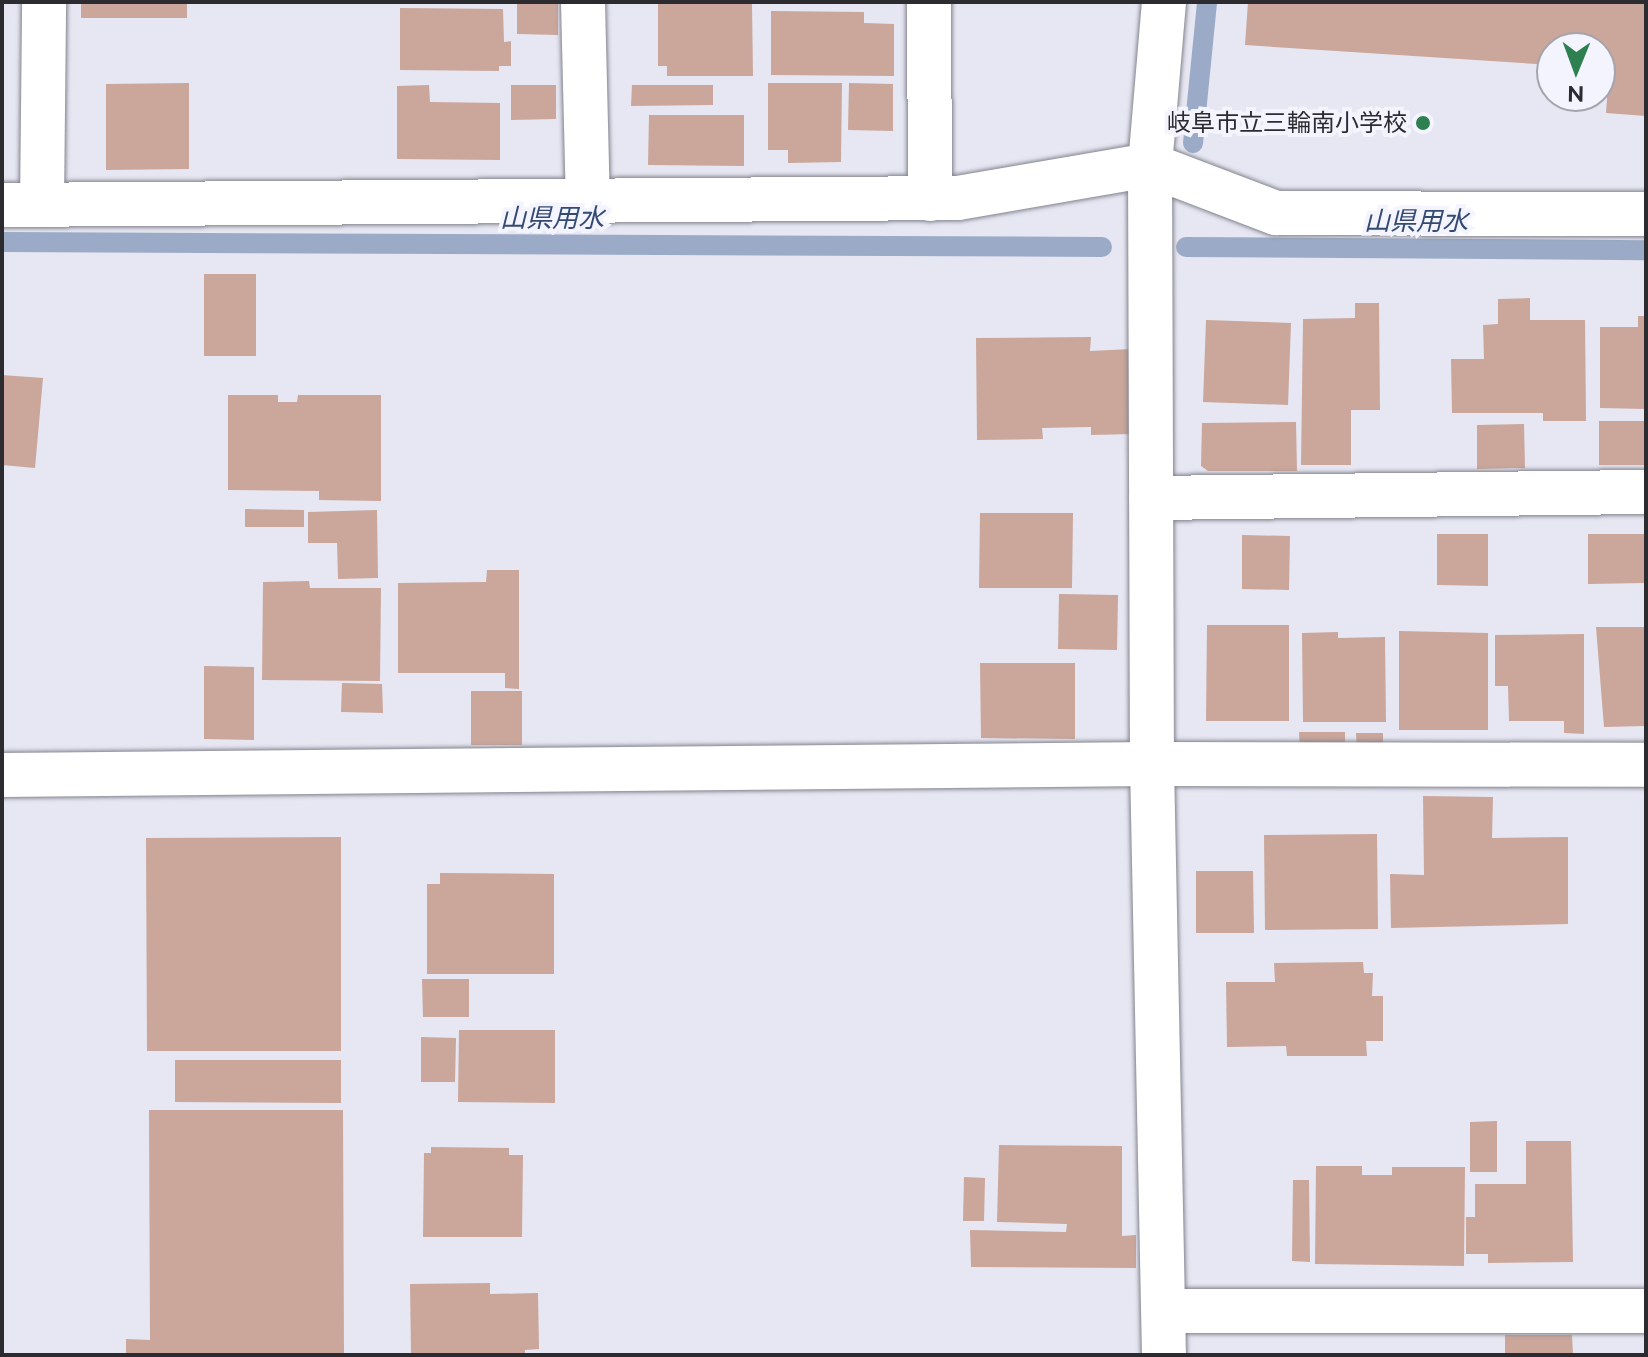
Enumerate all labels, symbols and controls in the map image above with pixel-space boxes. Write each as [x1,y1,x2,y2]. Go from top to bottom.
north arrow [1536,32,1616,112]
text: N [1567,81,1584,107]
place label: 岐阜市立三輪南小学校 [1167,109,1407,137]
marker: 岐阜市立三輪南小学校 [1414,114,1432,132]
water label: 山県用水 [500,203,604,235]
water label: 山県用水 [1364,206,1468,238]

